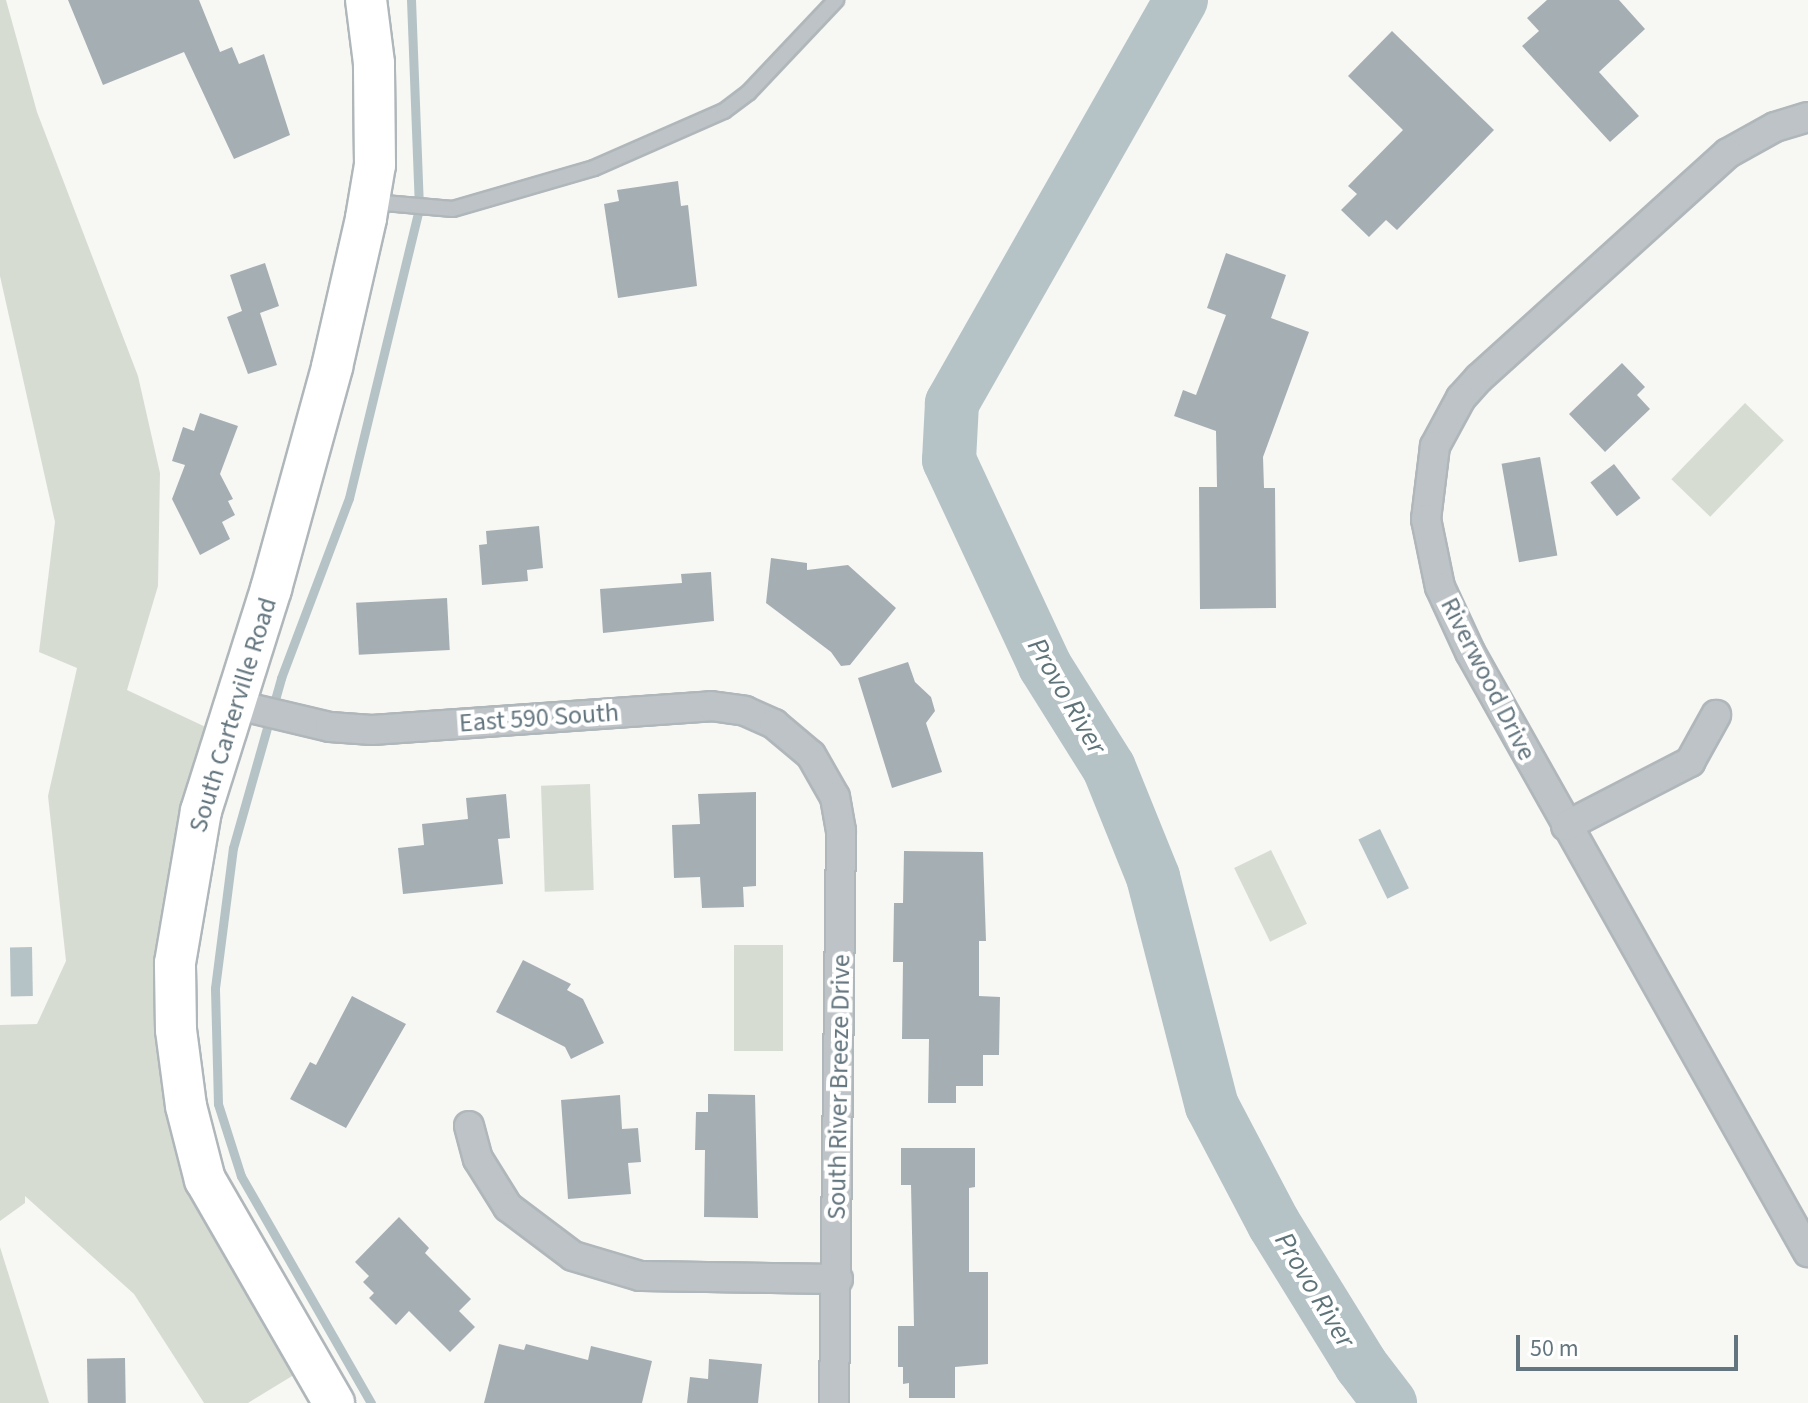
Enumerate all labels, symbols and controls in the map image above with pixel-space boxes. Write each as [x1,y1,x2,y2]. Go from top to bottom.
street label: Riverwood Drive [1434,592,1542,766]
street label: South Carterville Road [182,594,284,836]
water label: Provo River [1020,632,1114,760]
street label: East 590 South [458,697,620,739]
street label: South River Breeze Drive [821,954,857,1220]
water label: Provo River [1267,1226,1363,1354]
scale bar [1520,1319,1742,1369]
text: 50 m [1530,1331,1579,1366]

